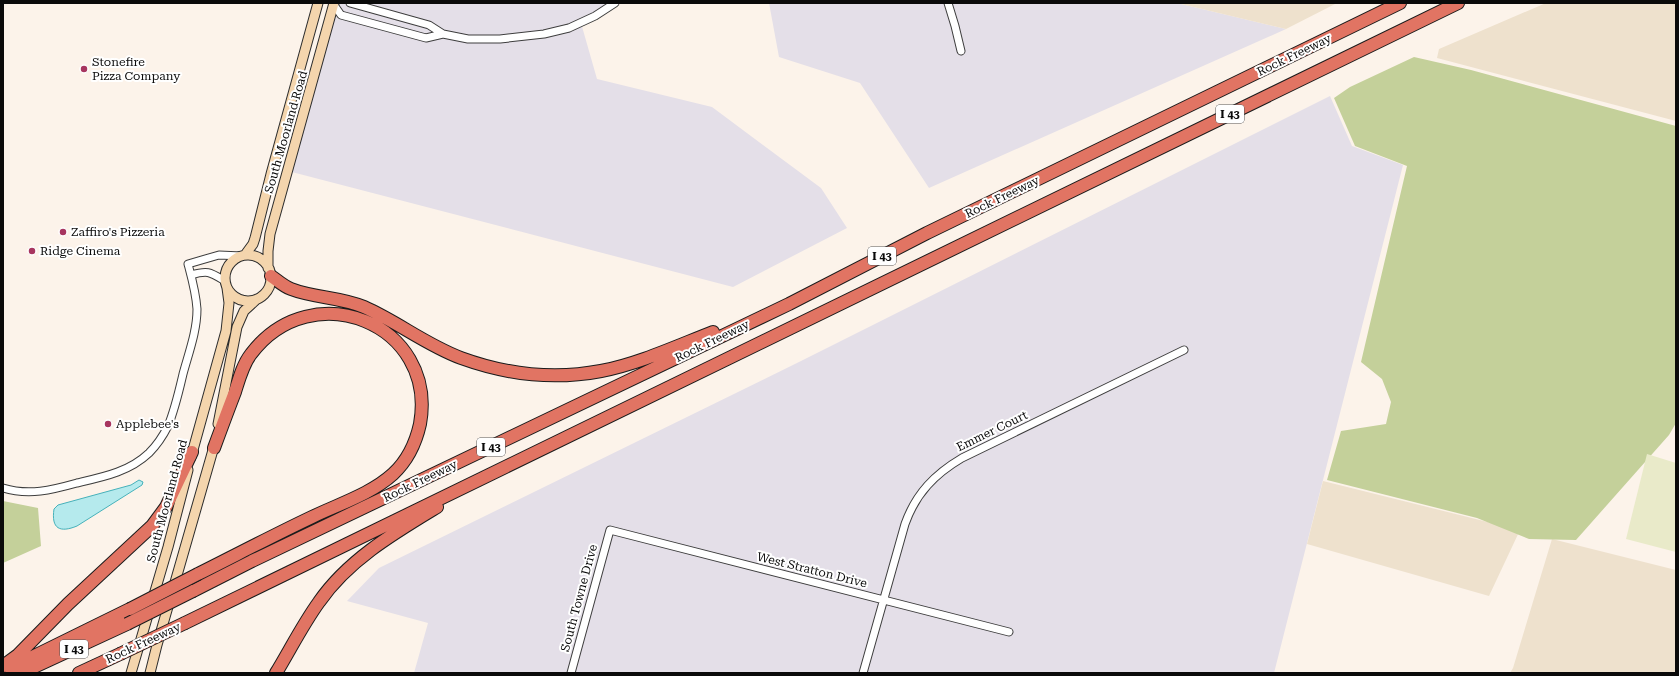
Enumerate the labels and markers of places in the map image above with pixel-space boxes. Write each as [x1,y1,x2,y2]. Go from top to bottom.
place label: Stonefire Pizza Company [92,55,181,83]
marker: Stonefire Pizza Company [79,64,89,74]
place label: Zaffiro's Pizzeria [71,225,165,239]
marker: Zaffiro's Pizzeria [58,227,68,237]
place label: Ridge Cinema [40,244,121,258]
marker: Ridge Cinema [27,246,37,256]
place label: Applebee's [116,417,179,431]
marker: Applebee's [103,419,113,429]

